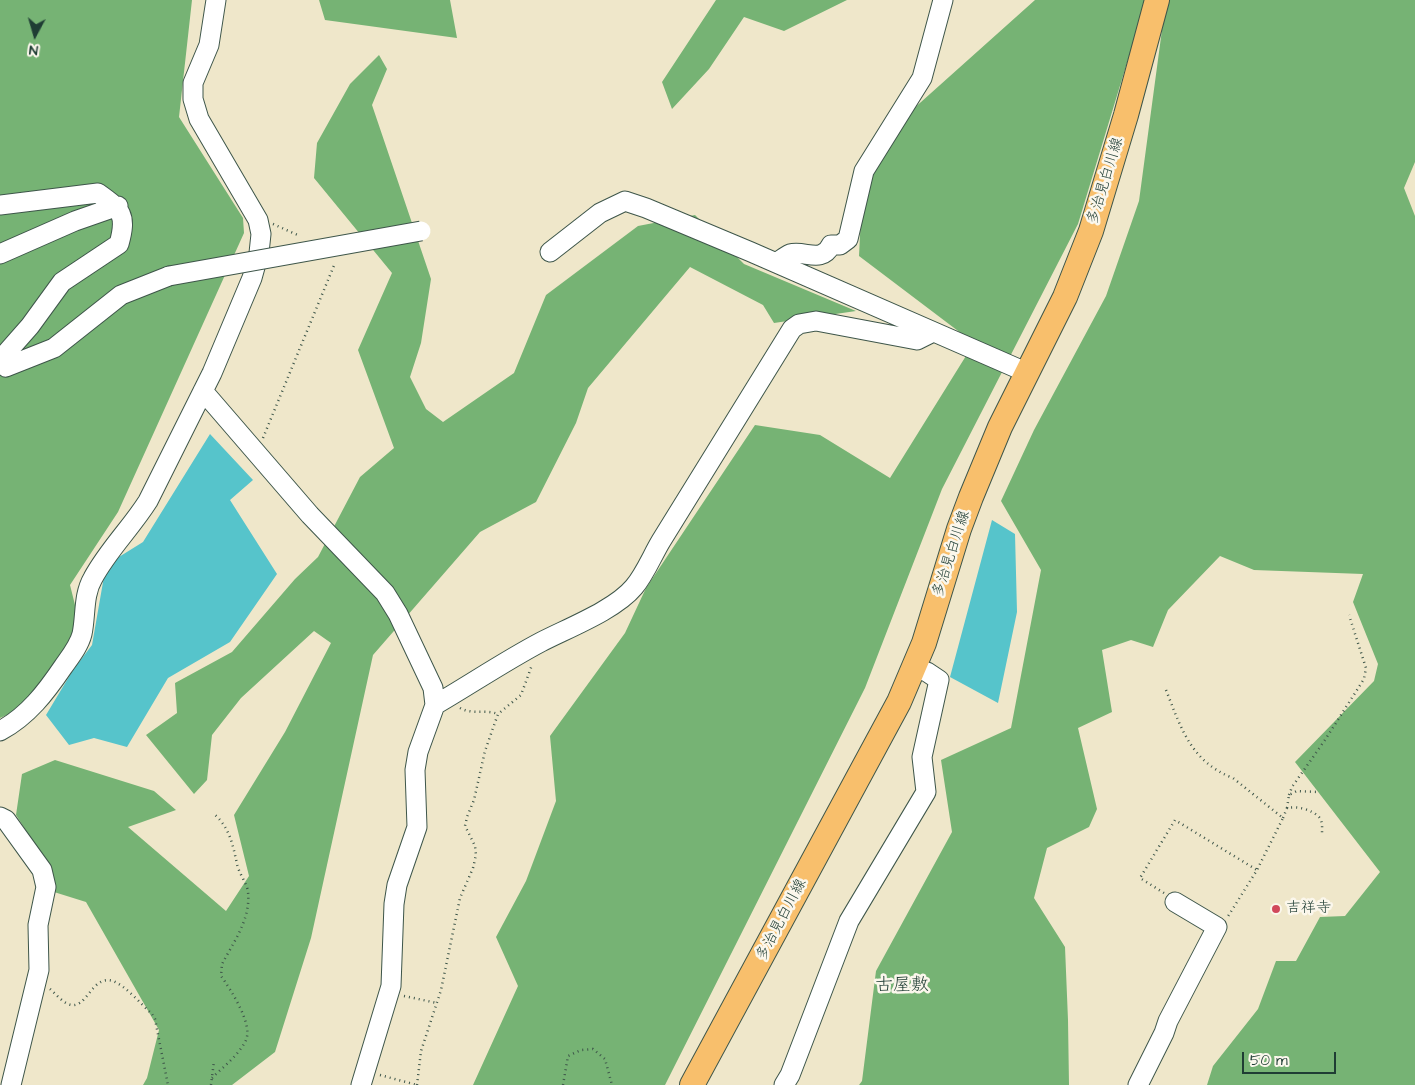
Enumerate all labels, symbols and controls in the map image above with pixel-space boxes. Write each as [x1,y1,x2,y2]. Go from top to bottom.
north arrow [10,10,60,60]
text: N [28,40,39,60]
street label: 多治見白川線 [1084,135,1128,227]
street label: 多治見白川線 [930,508,974,600]
street label: 多治見白川線 [753,876,811,964]
place label: 吉祥寺 [1286,900,1331,918]
marker: 吉祥寺 [1270,903,1282,915]
district label: 古屋敷 [875,975,929,997]
scale bar [1245,1042,1339,1074]
text: 50 m [1250,1050,1288,1071]

